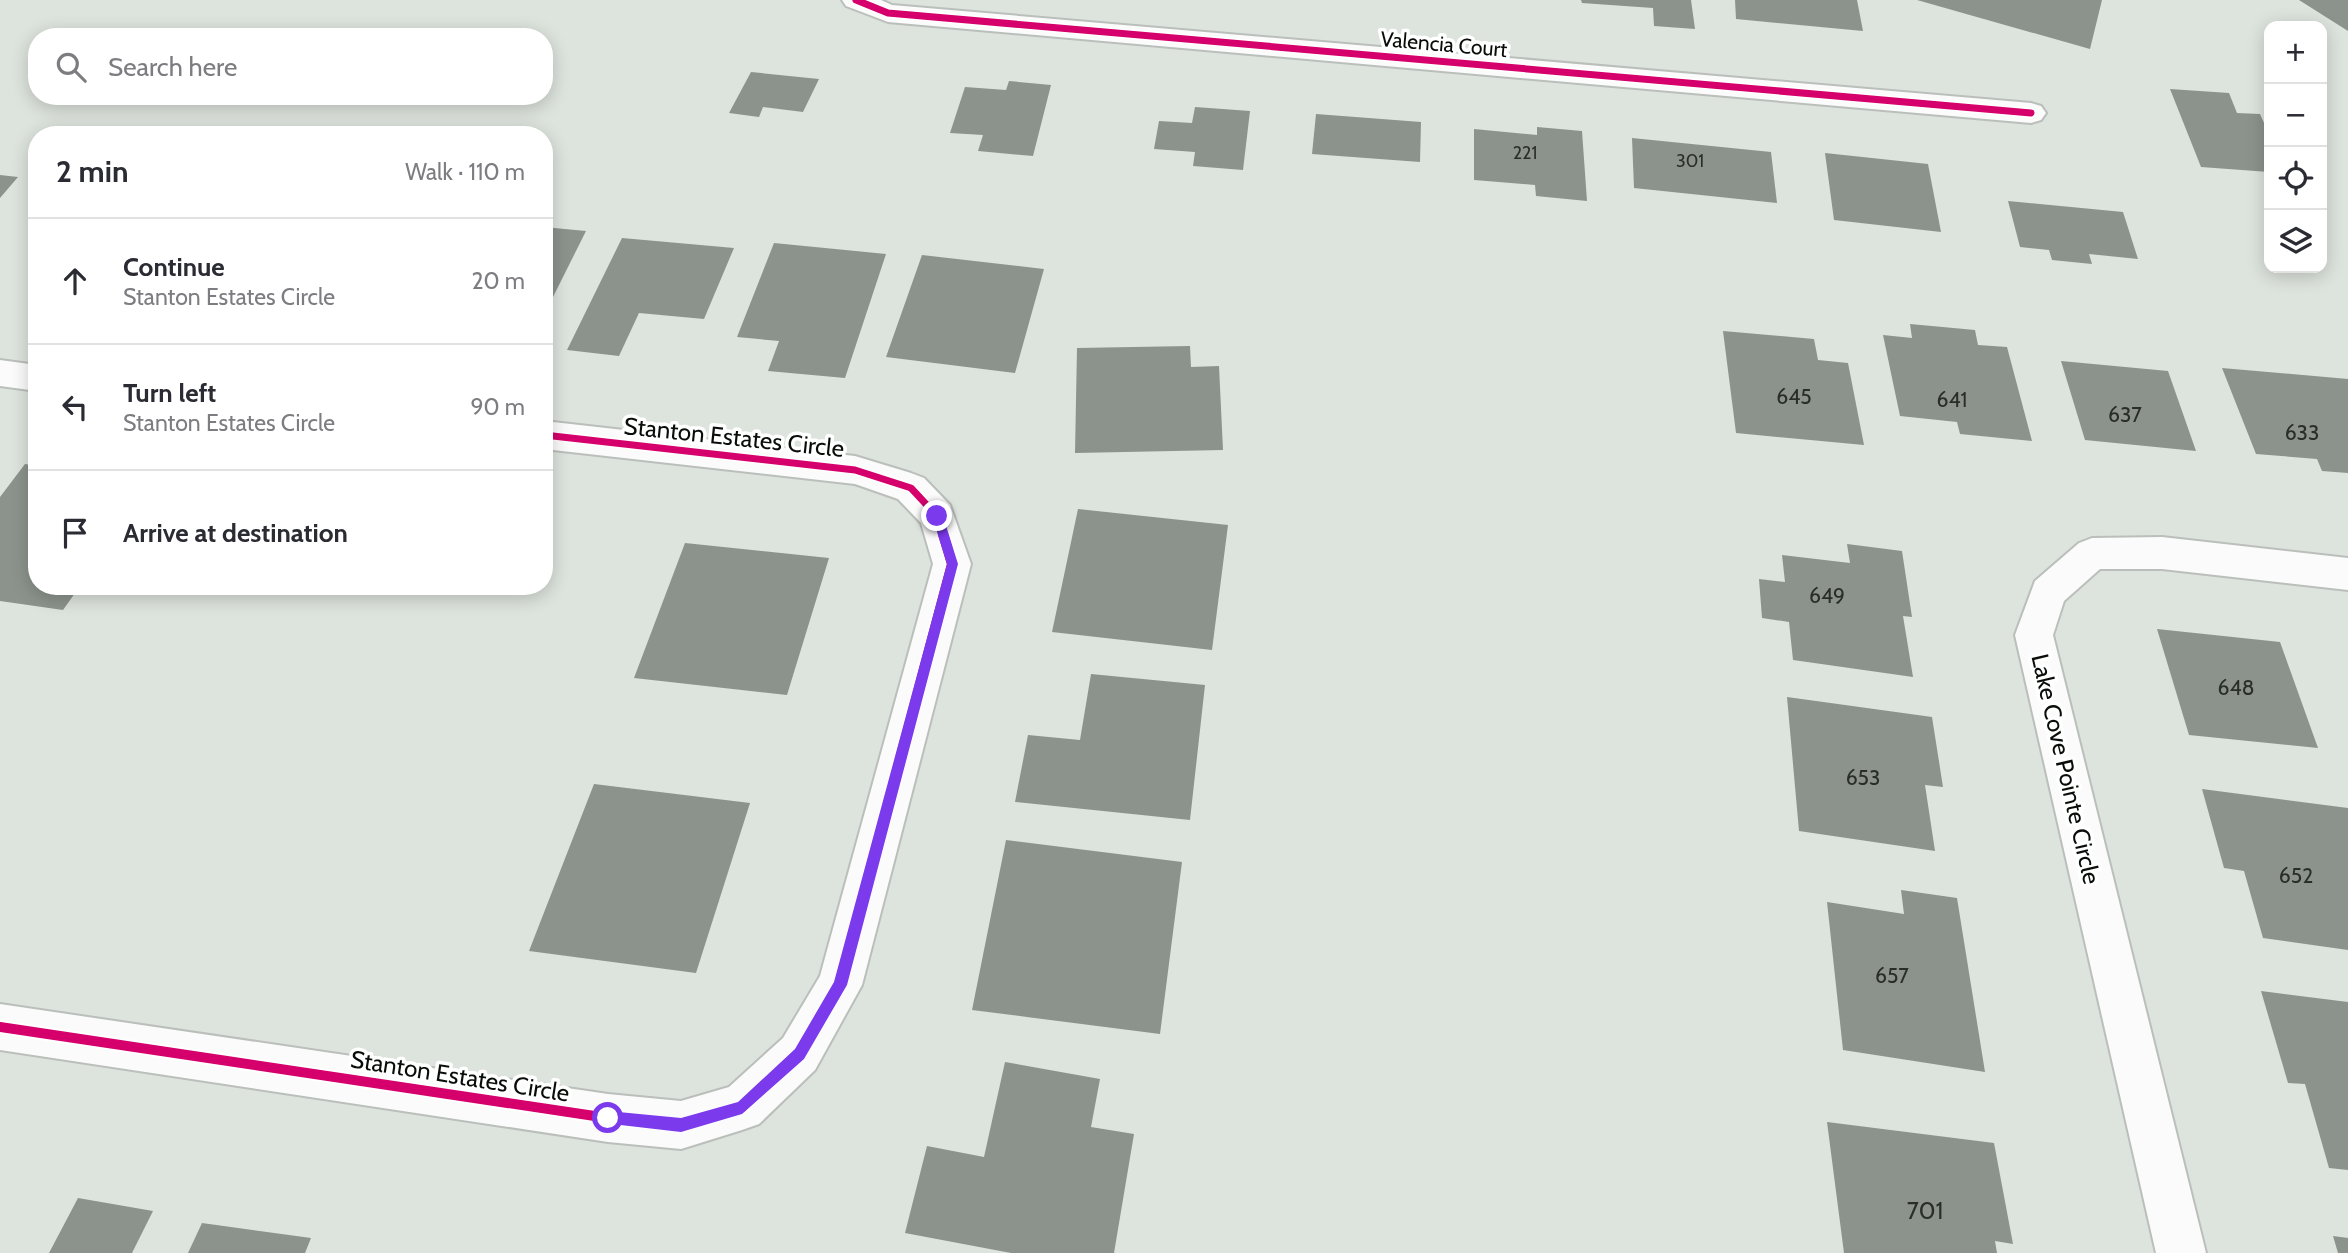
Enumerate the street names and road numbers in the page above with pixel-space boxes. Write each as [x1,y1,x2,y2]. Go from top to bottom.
street label: Valencia Court [1380,26,1508,62]
street label: Stanton Estates Circle [622,411,846,463]
street label: Lake Cove Pointe Circle [2025,651,2107,887]
street label: Stanton Estates Circle [348,1044,572,1108]

